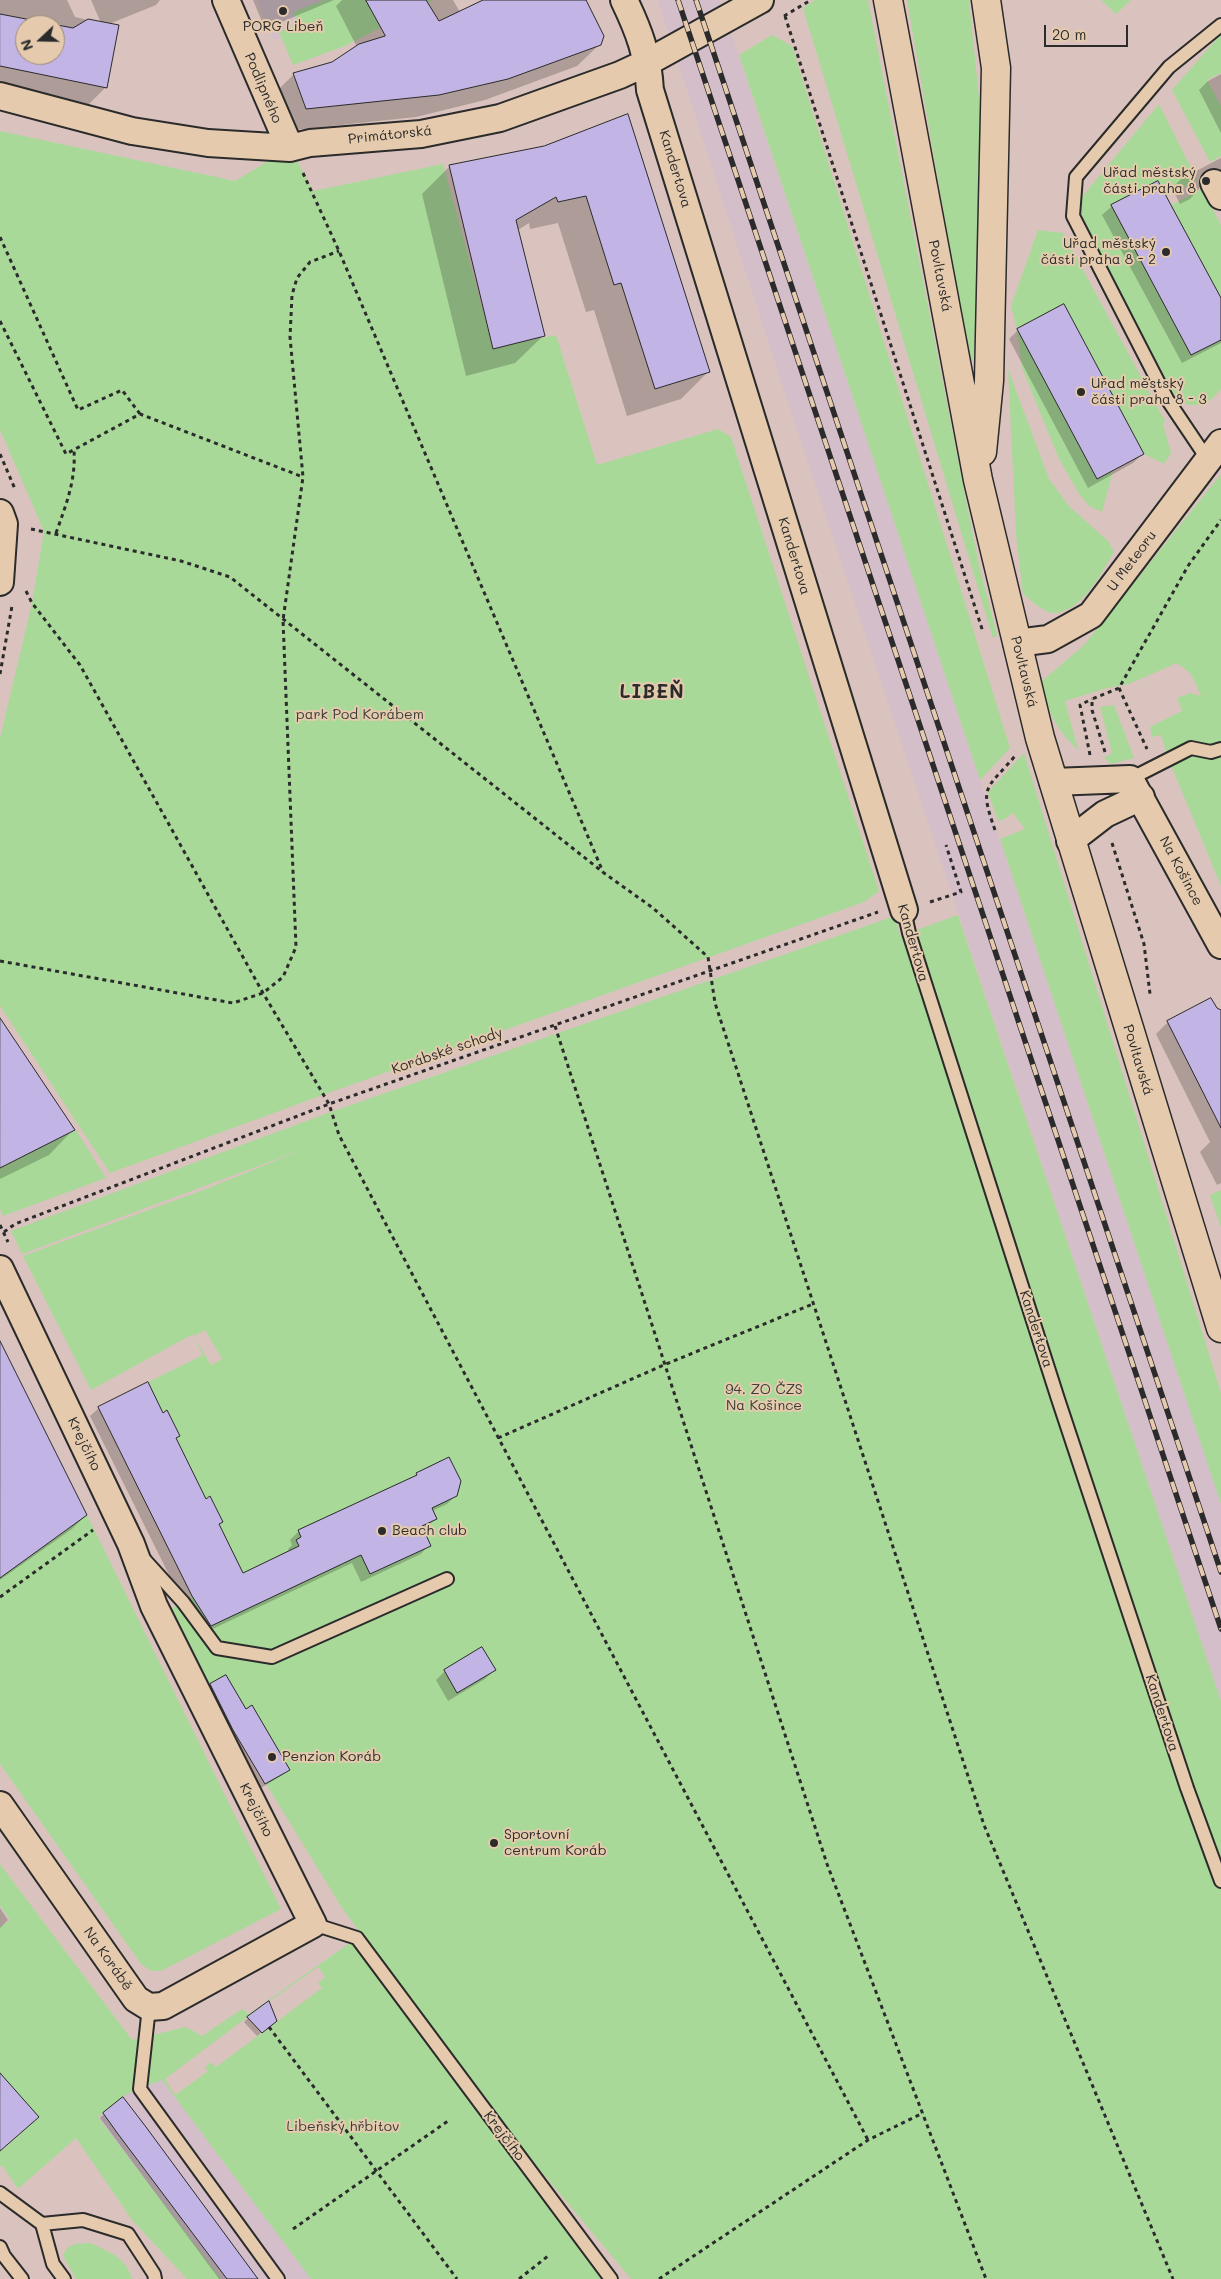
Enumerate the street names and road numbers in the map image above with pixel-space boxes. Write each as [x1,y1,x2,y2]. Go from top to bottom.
street label: Podlipného [241,50,285,126]
street label: Primátorská [347,122,433,148]
street label: Kandertova [655,128,695,210]
street label: Povltavská [925,239,955,313]
street label: Kandertova [774,515,814,597]
street label: U Meteoru [1104,527,1160,595]
street label: Povltavská [1007,635,1041,709]
street label: Na Košince [1156,833,1206,909]
street label: Kandertova [894,902,932,984]
street label: Povltavská [1119,1023,1157,1097]
street label: Korábské schody [389,1024,505,1078]
street label: Kandertova [1016,1288,1056,1370]
street label: Krejčího [64,1414,104,1474]
street label: Kandertova [1142,1672,1182,1754]
street label: Krejčího [236,1780,276,1840]
street label: Na Korábě [80,1924,136,1994]
street label: Krejčího [480,2108,528,2164]

